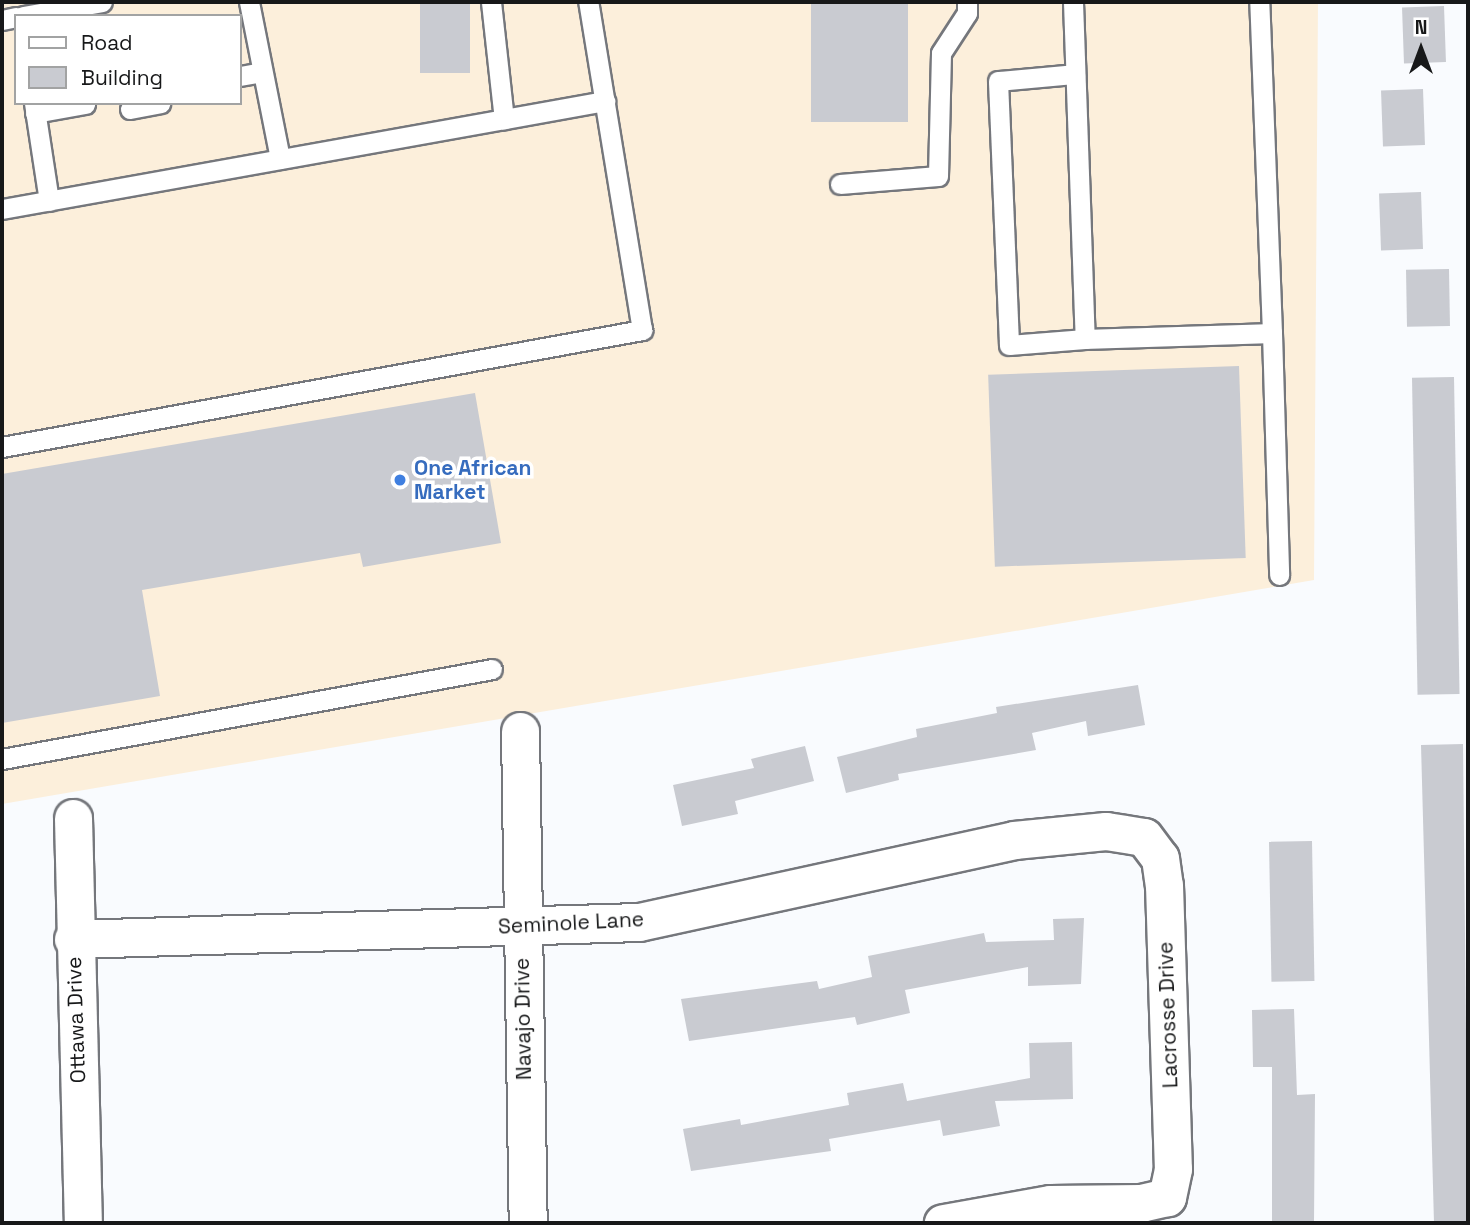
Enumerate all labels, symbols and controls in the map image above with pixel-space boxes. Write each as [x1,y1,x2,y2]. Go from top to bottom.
legend [14,14,242,105]
north arrow [1386,14,1456,84]
text: N [1415,15,1427,40]
text: Road [81,29,133,56]
text: Building [81,64,163,91]
place label: One African Market [414,455,532,505]
marker: One African Market [392,472,408,488]
street label: Seminole Lane [497,907,645,939]
street label: Lacrosse Drive [1153,941,1183,1089]
street label: Ottawa Drive [61,956,91,1084]
street label: Navajo Drive [509,958,537,1080]

